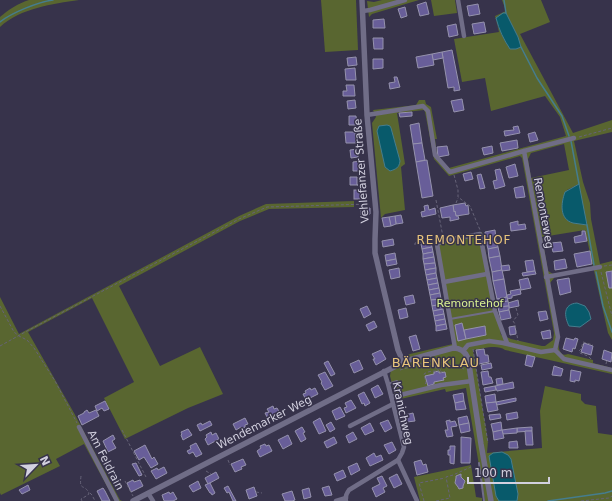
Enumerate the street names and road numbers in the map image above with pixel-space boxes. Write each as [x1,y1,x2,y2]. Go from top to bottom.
street label: Vehlefanzer Straße [351,118,372,224]
street label: Remonteweg [531,176,556,250]
street label: Kranichweg [389,380,416,446]
street label: Wendemarker Weg [215,393,314,452]
street label: Am Feldrain [85,428,126,492]

